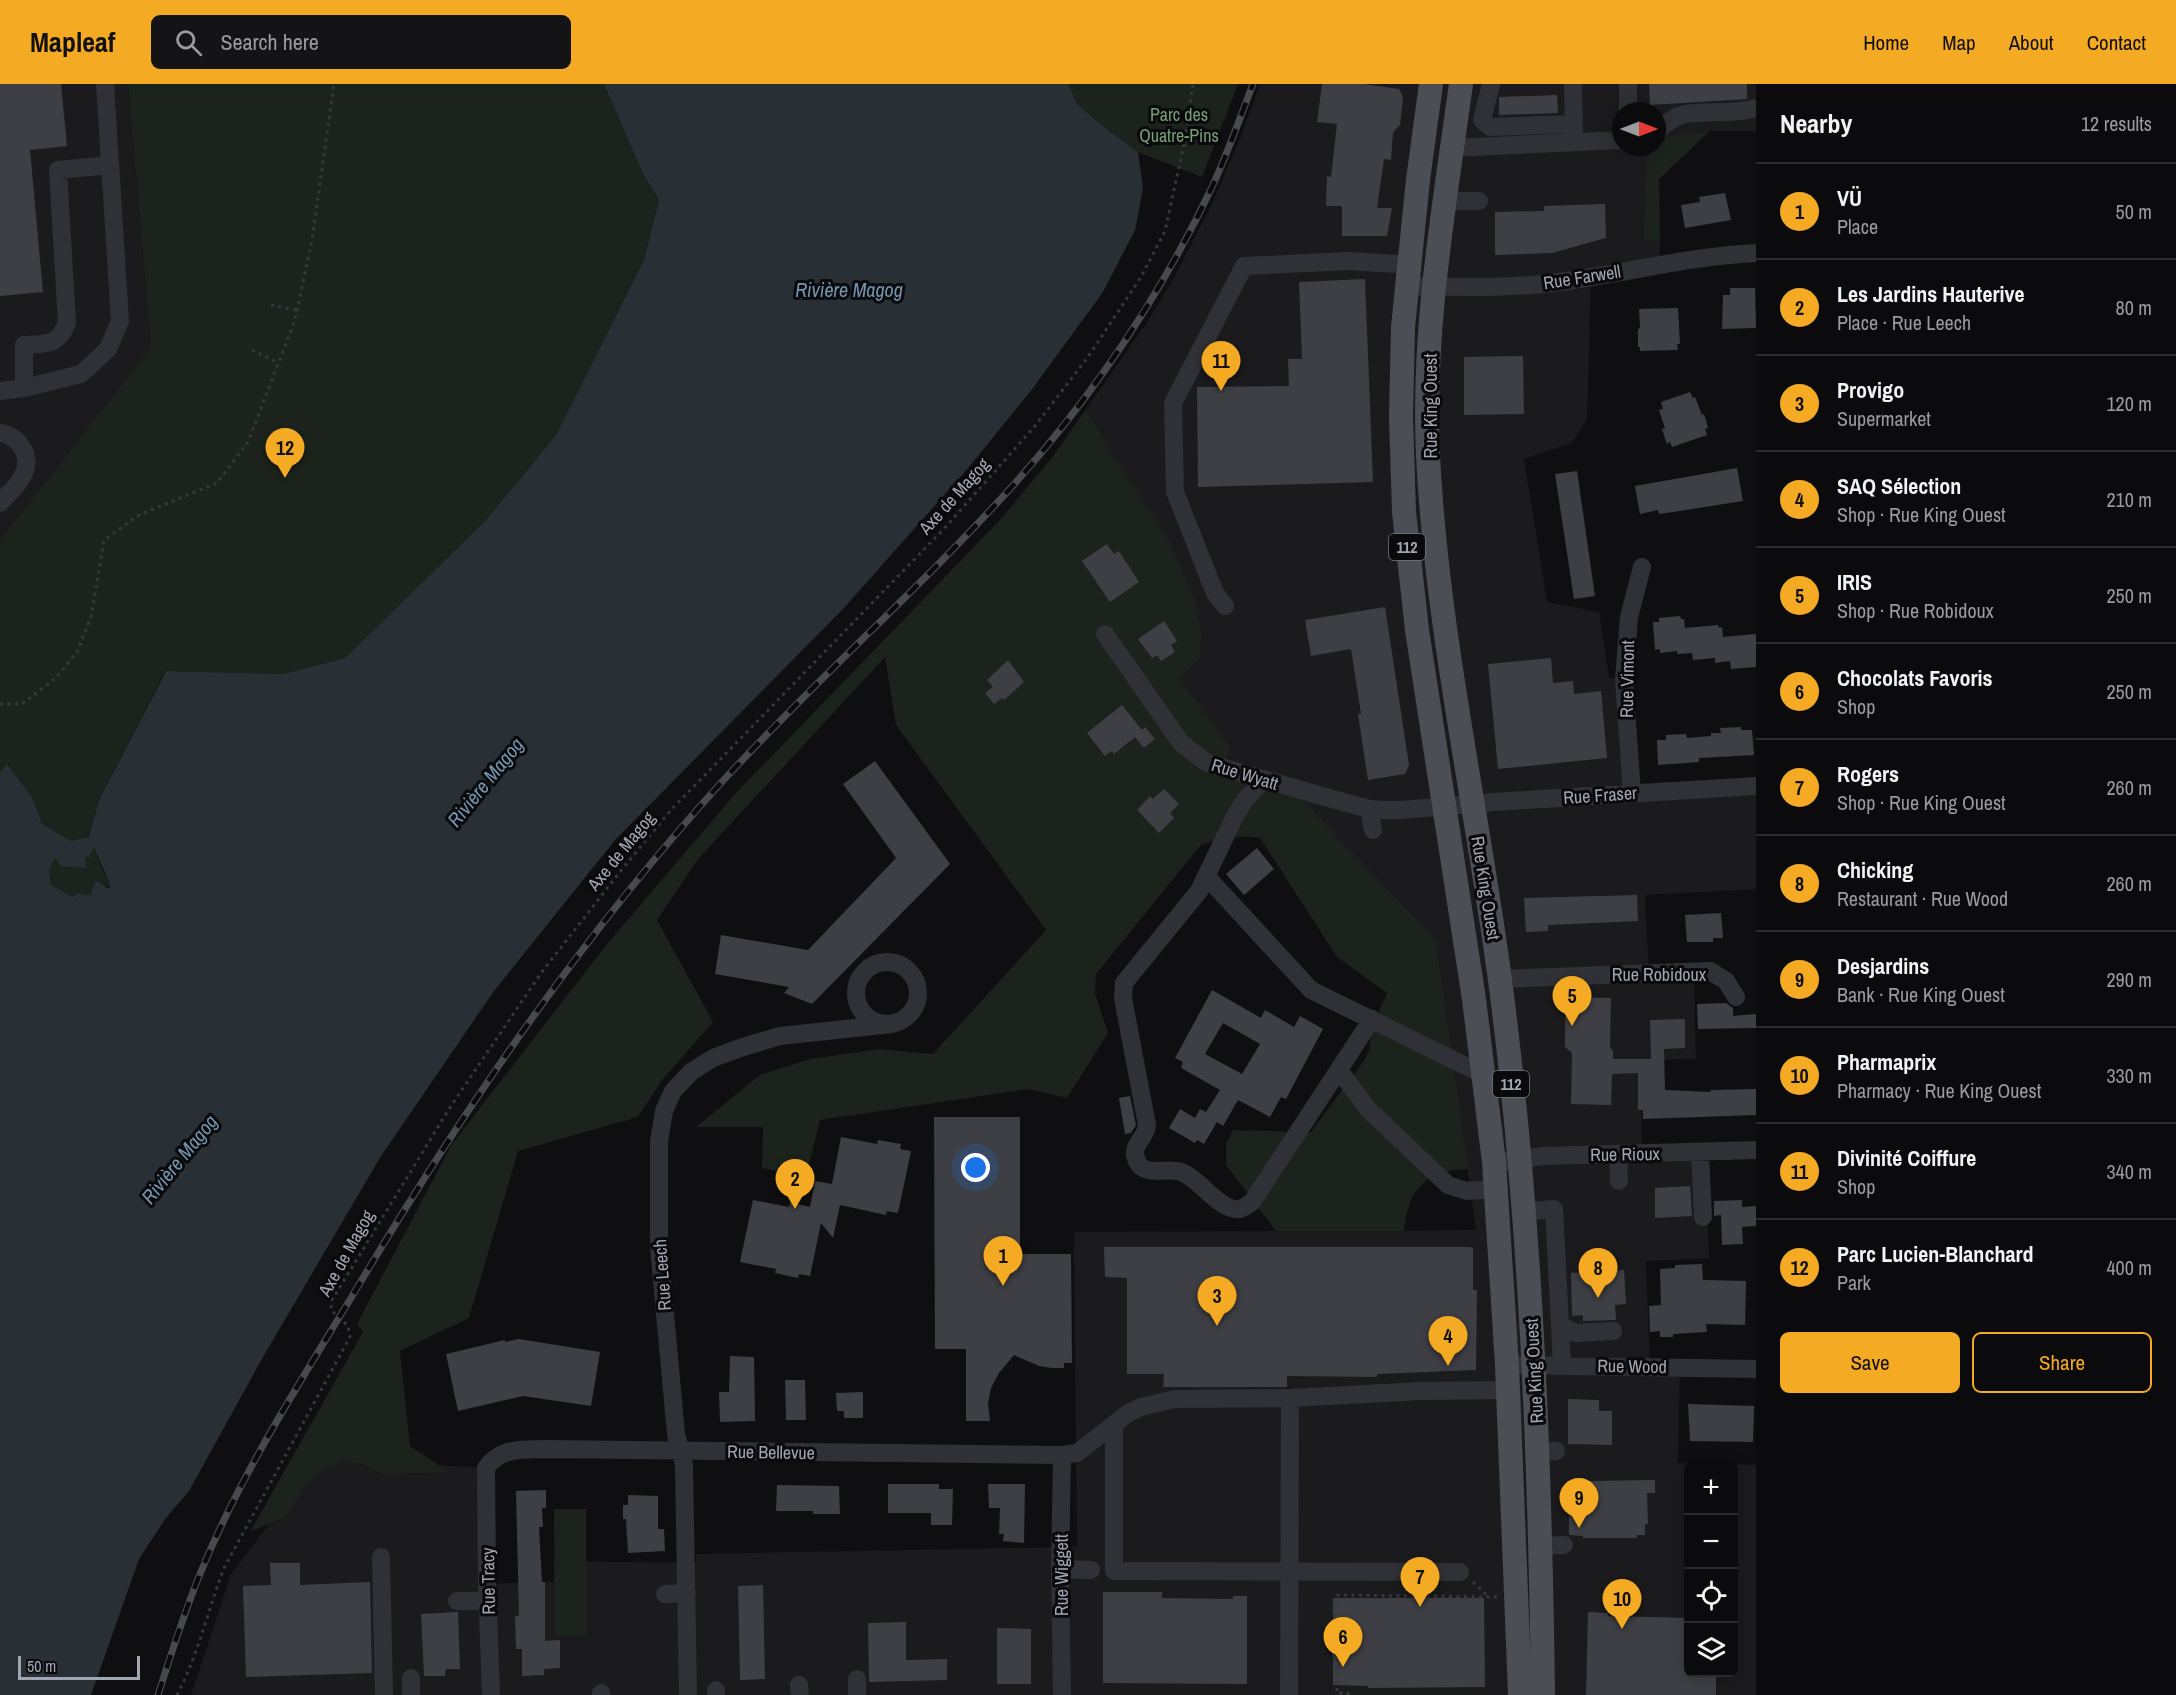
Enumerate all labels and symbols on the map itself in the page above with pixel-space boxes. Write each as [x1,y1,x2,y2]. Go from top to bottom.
park label: Parc des Quatre-Pins [1139,102,1219,148]
north arrow [1612,102,1666,156]
street label: Rue Farwell [1542,259,1622,295]
water label: Rivière Magog [795,276,903,303]
pin: 11 [1202,342,1240,391]
street label: Rue King Ouest [1418,353,1443,459]
pin: 12 [266,428,304,478]
street label: Axe de Magog [912,452,996,540]
road number: 112 [1389,534,1425,560]
street label: Rue Vimont [1614,640,1640,718]
water label: Rivière Magog [441,732,529,832]
street label: Rue Wyatt [1208,752,1282,796]
street label: Rue Fraser [1562,780,1638,810]
street label: Axe de Magog [581,806,661,897]
street label: Rue King Ouest [1465,834,1507,942]
street label: Rue Robidoux [1612,962,1707,987]
pin: 5 [1552,976,1592,1026]
road number: 112 [1493,1071,1529,1097]
water label: Rivière Magog [135,1109,223,1209]
street label: Rue Rioux [1590,1141,1661,1167]
your location [961,1153,990,1182]
pin: 2 [776,1160,814,1209]
street label: Axe de Magog [312,1205,380,1302]
pin: 1 [984,1236,1022,1286]
street label: Rue Leech [647,1239,677,1311]
pin: 8 [1578,1248,1618,1298]
pin: 3 [1198,1276,1236,1326]
pin: 4 [1428,1316,1468,1366]
street label: Rue King Ouest [1519,1318,1549,1424]
street label: Rue Wood [1597,1353,1667,1379]
street label: Rue Bellevue [727,1439,815,1465]
pin: 9 [1560,1478,1598,1528]
street label: Rue Wiggett [1049,1534,1074,1616]
street label: Rue Tracy [475,1547,501,1615]
pin: 7 [1400,1558,1440,1607]
pin: 10 [1602,1580,1642,1629]
pin: 6 [1324,1618,1362,1667]
scale bar [18,1653,140,1680]

